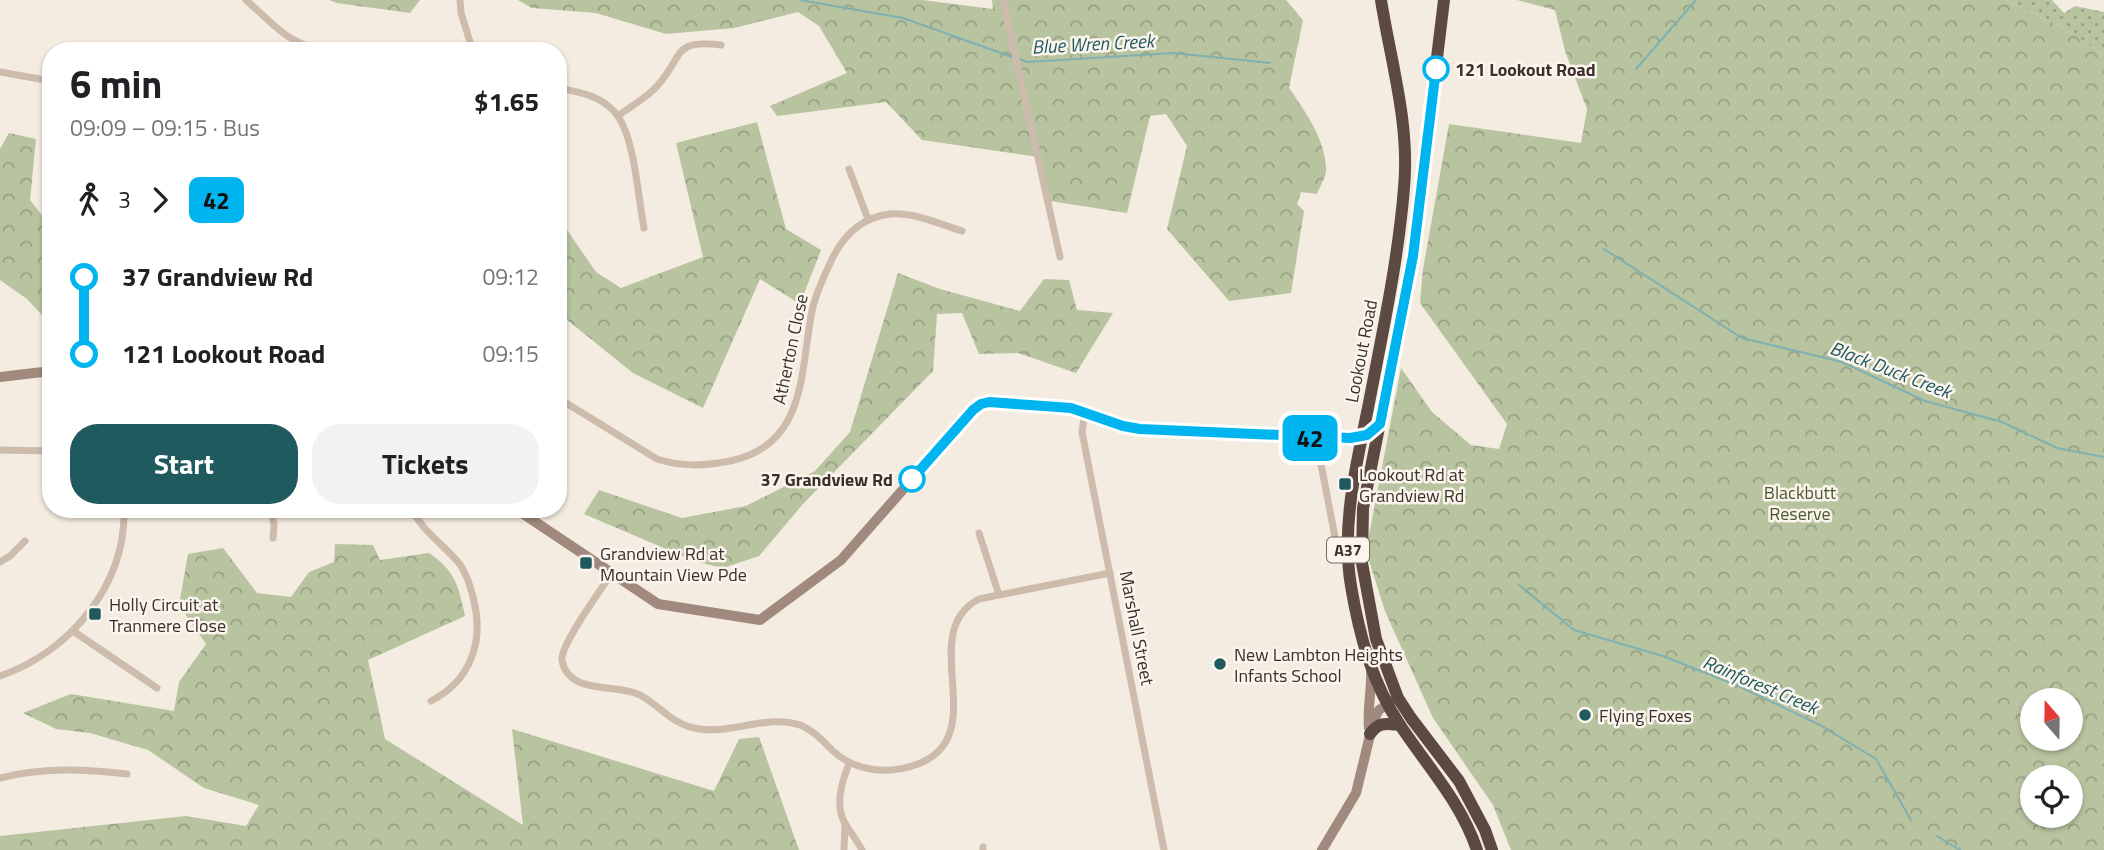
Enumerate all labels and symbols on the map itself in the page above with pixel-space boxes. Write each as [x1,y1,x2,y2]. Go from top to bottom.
water label: Blue Wren Creek [1031,25,1157,61]
marker: 121 Lookout Road [1423,56,1449,82]
place label: 121 Lookout Road [1455,56,1596,83]
street label: Atherton Close [765,291,815,407]
street label: Lookout Road [1338,297,1384,405]
water label: Black Duck Creek [1826,333,1958,406]
line badge: 42 [1278,415,1342,461]
place label: Lookout Rd at Grandview Rd [1359,461,1465,509]
place label: 37 Grandview Rd [761,466,893,493]
marker: 37 Grandview Rd [899,466,925,492]
marker: Lookout Rd at Grandview Rd [1337,476,1353,492]
park label: Blackbutt Reserve [1764,479,1837,527]
road number: A37 [1327,538,1369,562]
place label: Grandview Rd at Mountain View Pde [600,540,747,588]
marker: Grandview Rd at Mountain View Pde [578,555,594,571]
street label: Marshall Street [1113,568,1161,688]
place label: Holly Circuit at Tranmere Close [109,591,226,639]
marker: Holly Circuit at Tranmere Close [87,606,103,622]
place label: New Lambton Heights Infants School [1234,641,1403,689]
water label: Rainforest Creek [1699,647,1826,722]
marker: New Lambton Heights Infants School [1212,656,1228,672]
north arrow [2020,688,2082,751]
place label: Flying Foxes [1599,702,1692,729]
marker: Flying Foxes [1577,707,1593,723]

